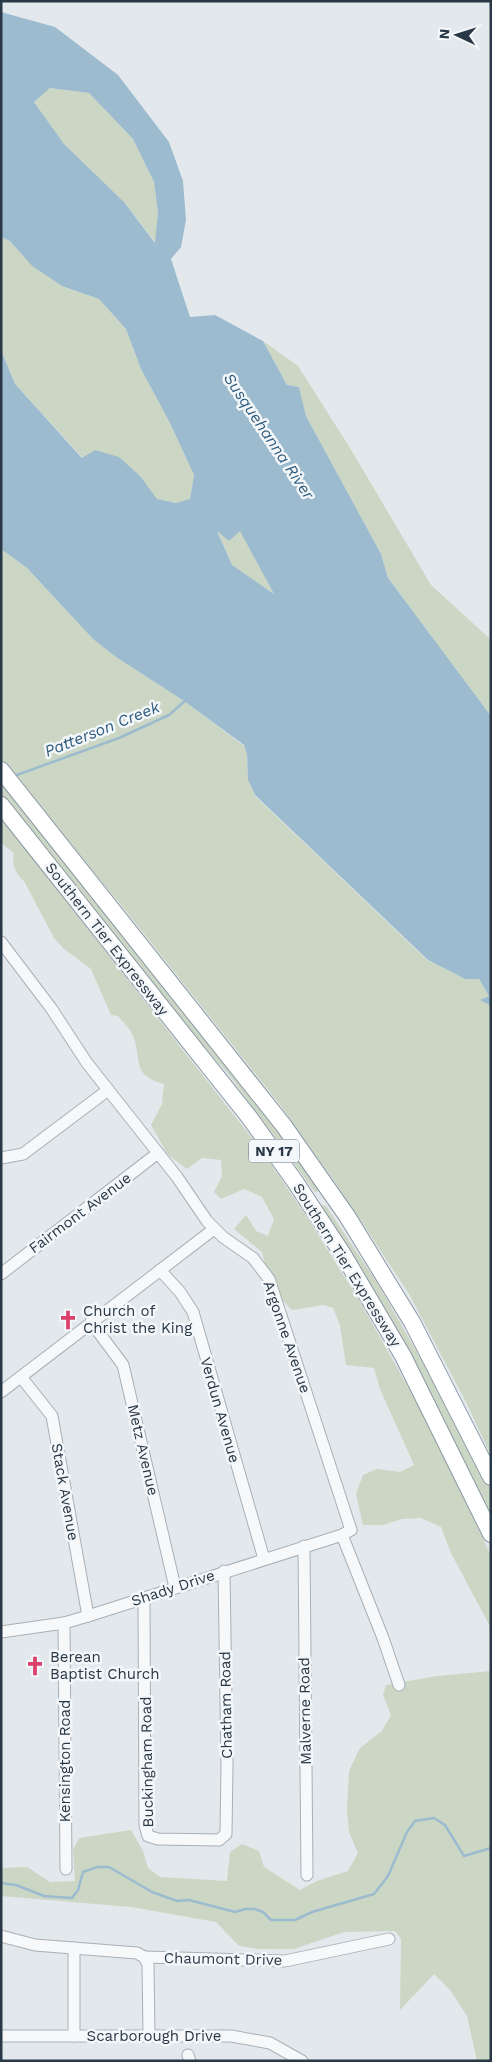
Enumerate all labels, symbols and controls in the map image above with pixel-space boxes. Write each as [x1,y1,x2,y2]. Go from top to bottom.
north arrow [432,10,482,60]
text: N [436,28,452,40]
water label: Susquehanna River [220,369,319,503]
water label: Patterson Creek [42,697,164,761]
street label: Southern Tier Expressway [42,859,173,1019]
road number: NY 17 [249,1140,299,1162]
street label: Fairmont Avenue [25,1169,135,1257]
street label: Southern Tier Expressway [289,1180,405,1350]
street label: Argonne Avenue [259,1279,315,1395]
place label: Church of Christ the King [83,1302,192,1337]
church icon: Church of Christ the King [57,1309,79,1331]
street label: Verdun Avenue [196,1355,244,1465]
street label: Metz Avenue [124,1403,162,1497]
street label: Stack Avenue [48,1442,82,1542]
street label: Shady Drive [129,1566,217,1610]
place label: Berean Baptist Church [50,1648,160,1683]
street label: Chatham Road [216,1651,236,1759]
church icon: Berean Baptist Church [24,1655,46,1677]
street label: Malverne Road [295,1657,315,1765]
street label: Buckingham Road [137,1696,157,1828]
street label: Kensington Road [56,1700,74,1822]
street label: Chaumont Drive [164,1949,282,1969]
street label: Scarborough Drive [87,2027,221,2045]

